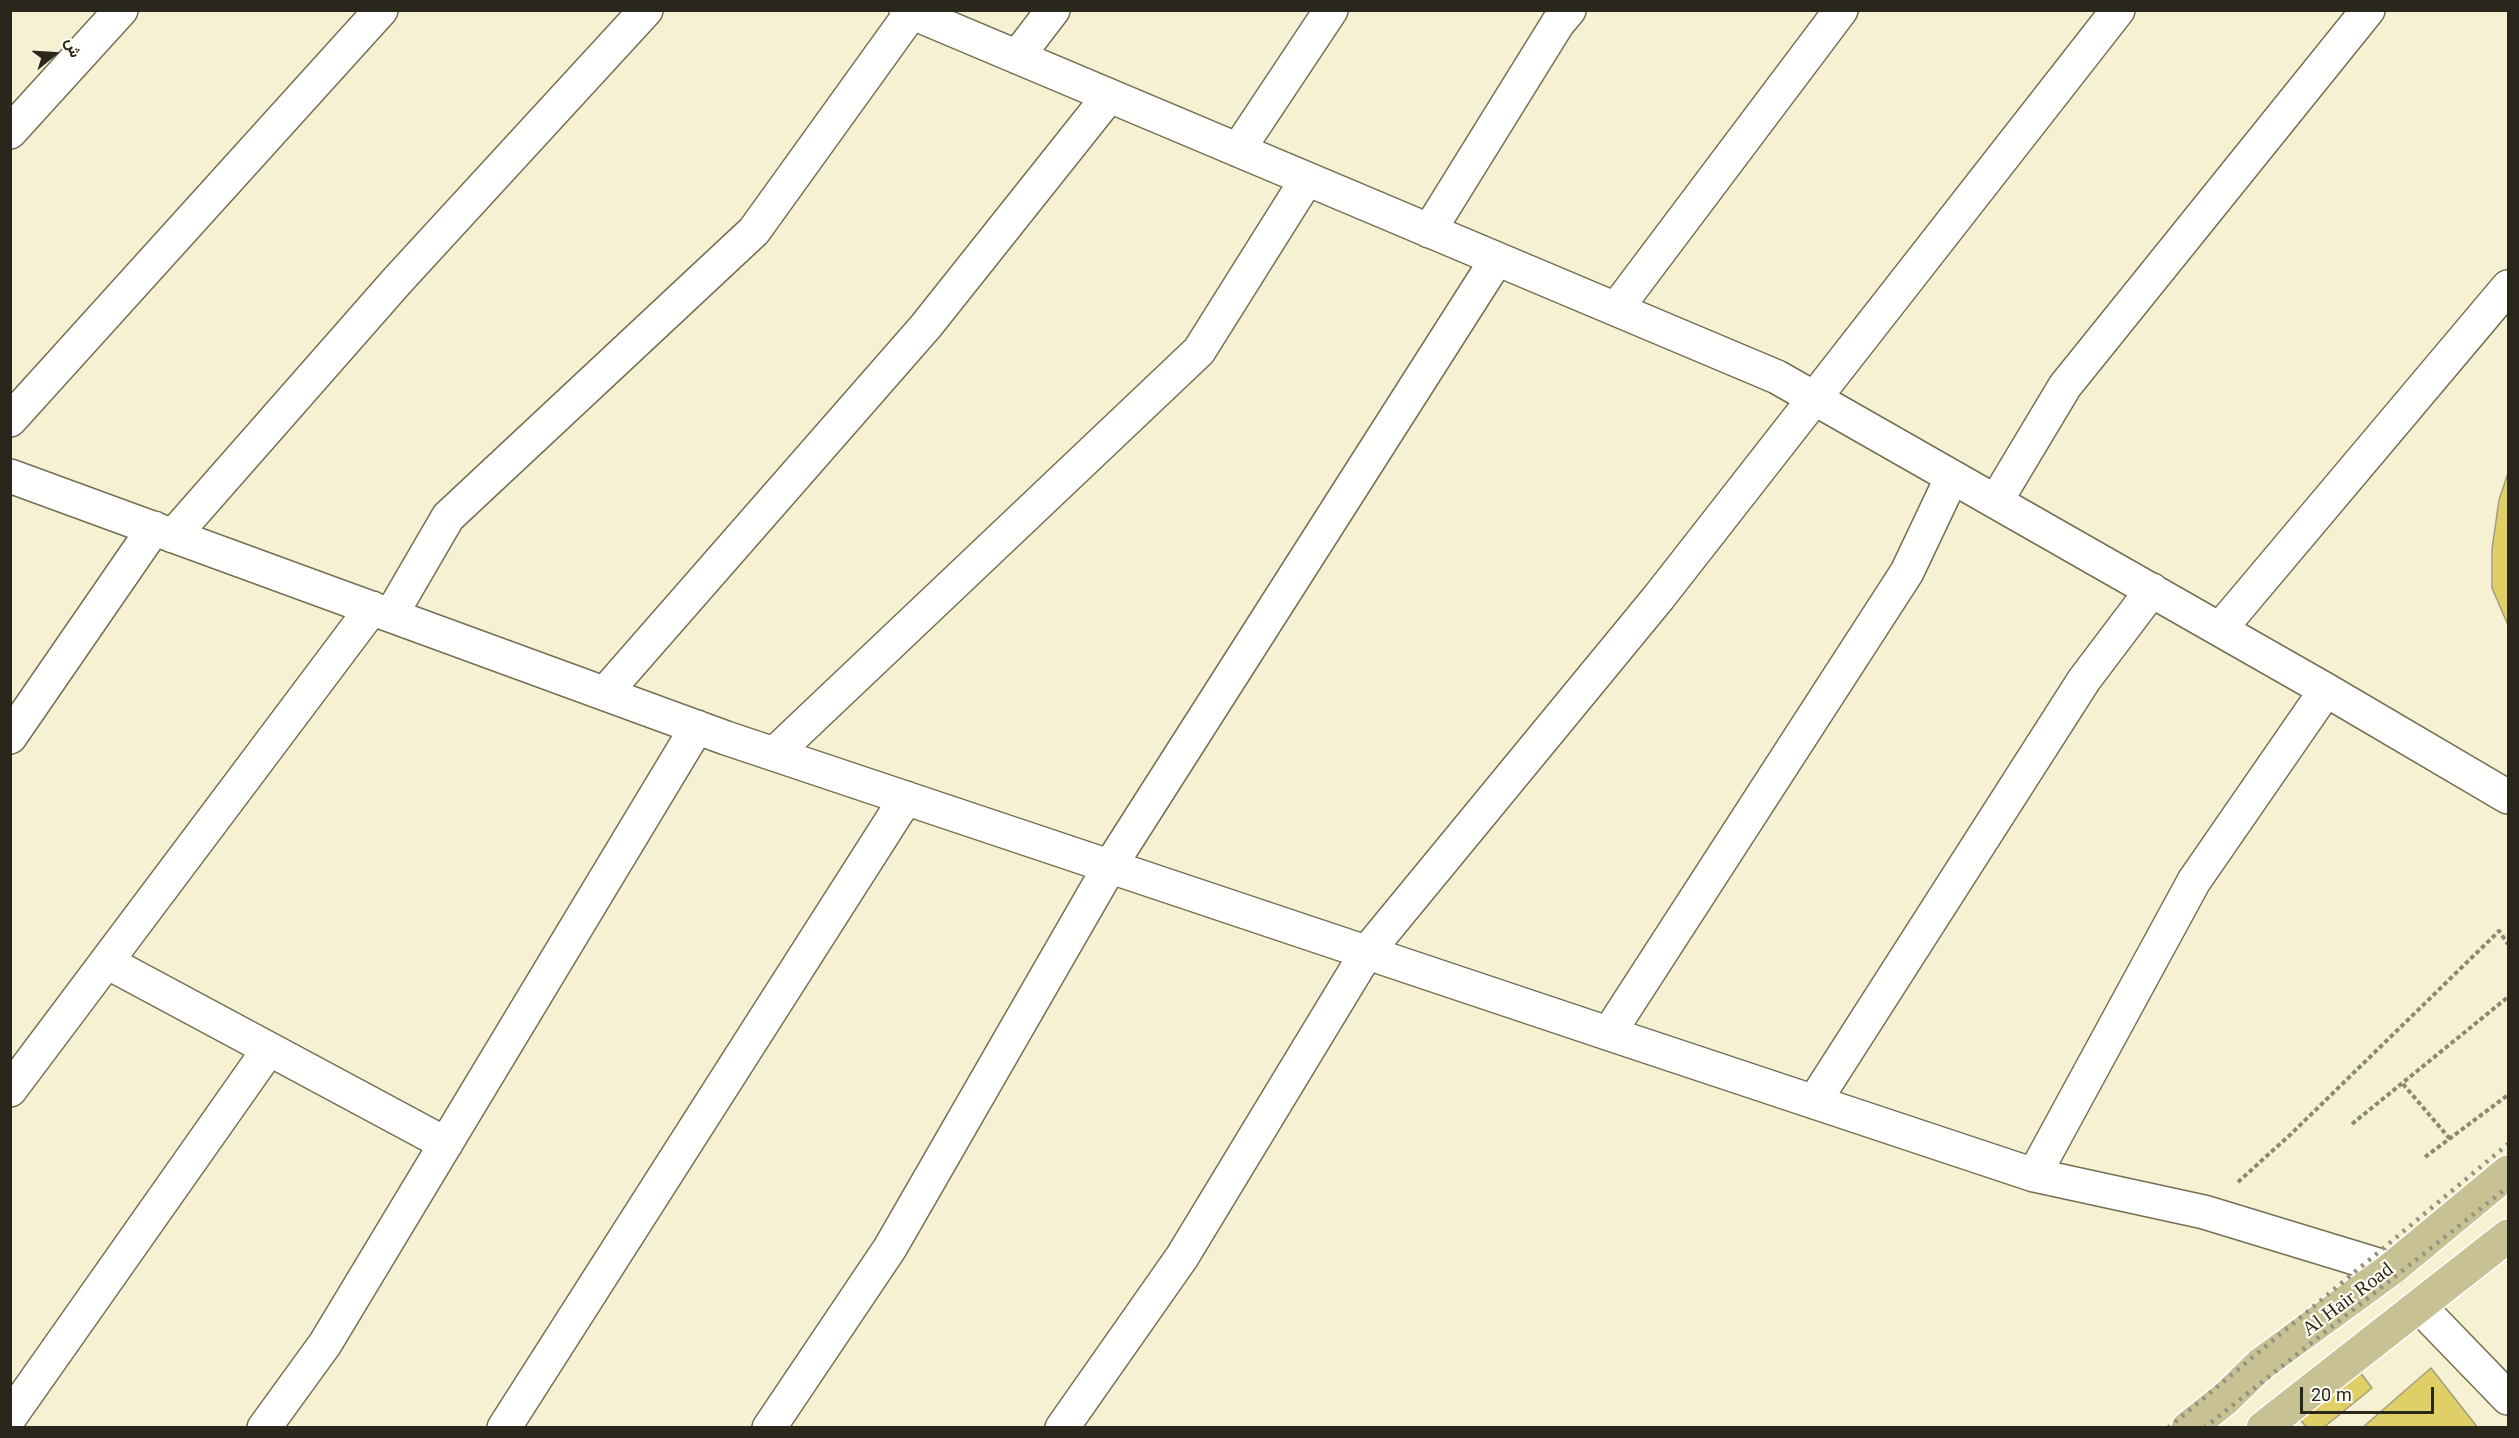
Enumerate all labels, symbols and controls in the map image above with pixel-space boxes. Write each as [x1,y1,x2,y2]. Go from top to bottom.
north arrow [24,24,84,84]
text: ش [57,35,86,61]
street label: Al Hair Road [2296,1257,2400,1343]
scale bar [2303,1375,2436,1413]
text: 20 m [2311,1383,2352,1411]

